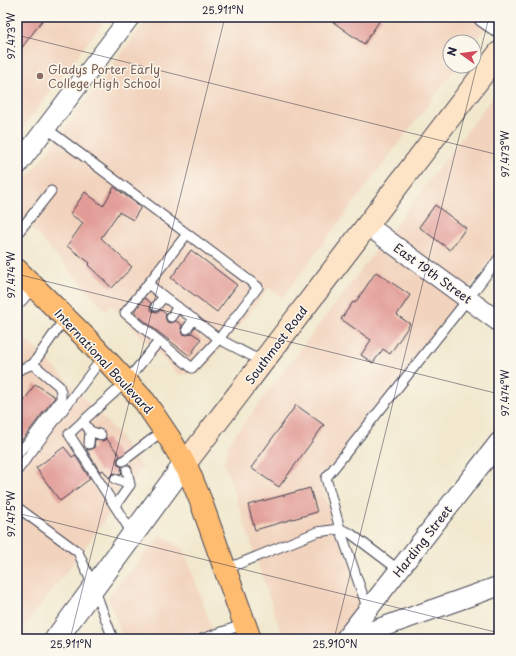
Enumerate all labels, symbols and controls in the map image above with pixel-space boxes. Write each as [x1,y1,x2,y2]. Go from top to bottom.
text: 25.911°N [202,2,244,17]
text: 97.473°W [3,12,18,60]
north arrow [442,34,482,74]
text: N [443,45,461,58]
place label: Gladys Porter Early College High School [48,60,161,92]
marker: Gladys Porter Early College High School [35,71,45,81]
text: 97.473°W [497,130,512,178]
street label: East 19th Street [390,238,476,308]
text: 97.474°W [3,251,18,298]
street label: Southmost Road [241,302,311,388]
street label: International Boulevard [51,305,158,418]
text: 97.474°W [497,369,512,416]
text: 97.475°W [3,490,18,537]
street label: Harding Street [388,501,456,581]
text: 25.911°N [50,636,92,651]
text: 25.910°N [312,636,358,651]

